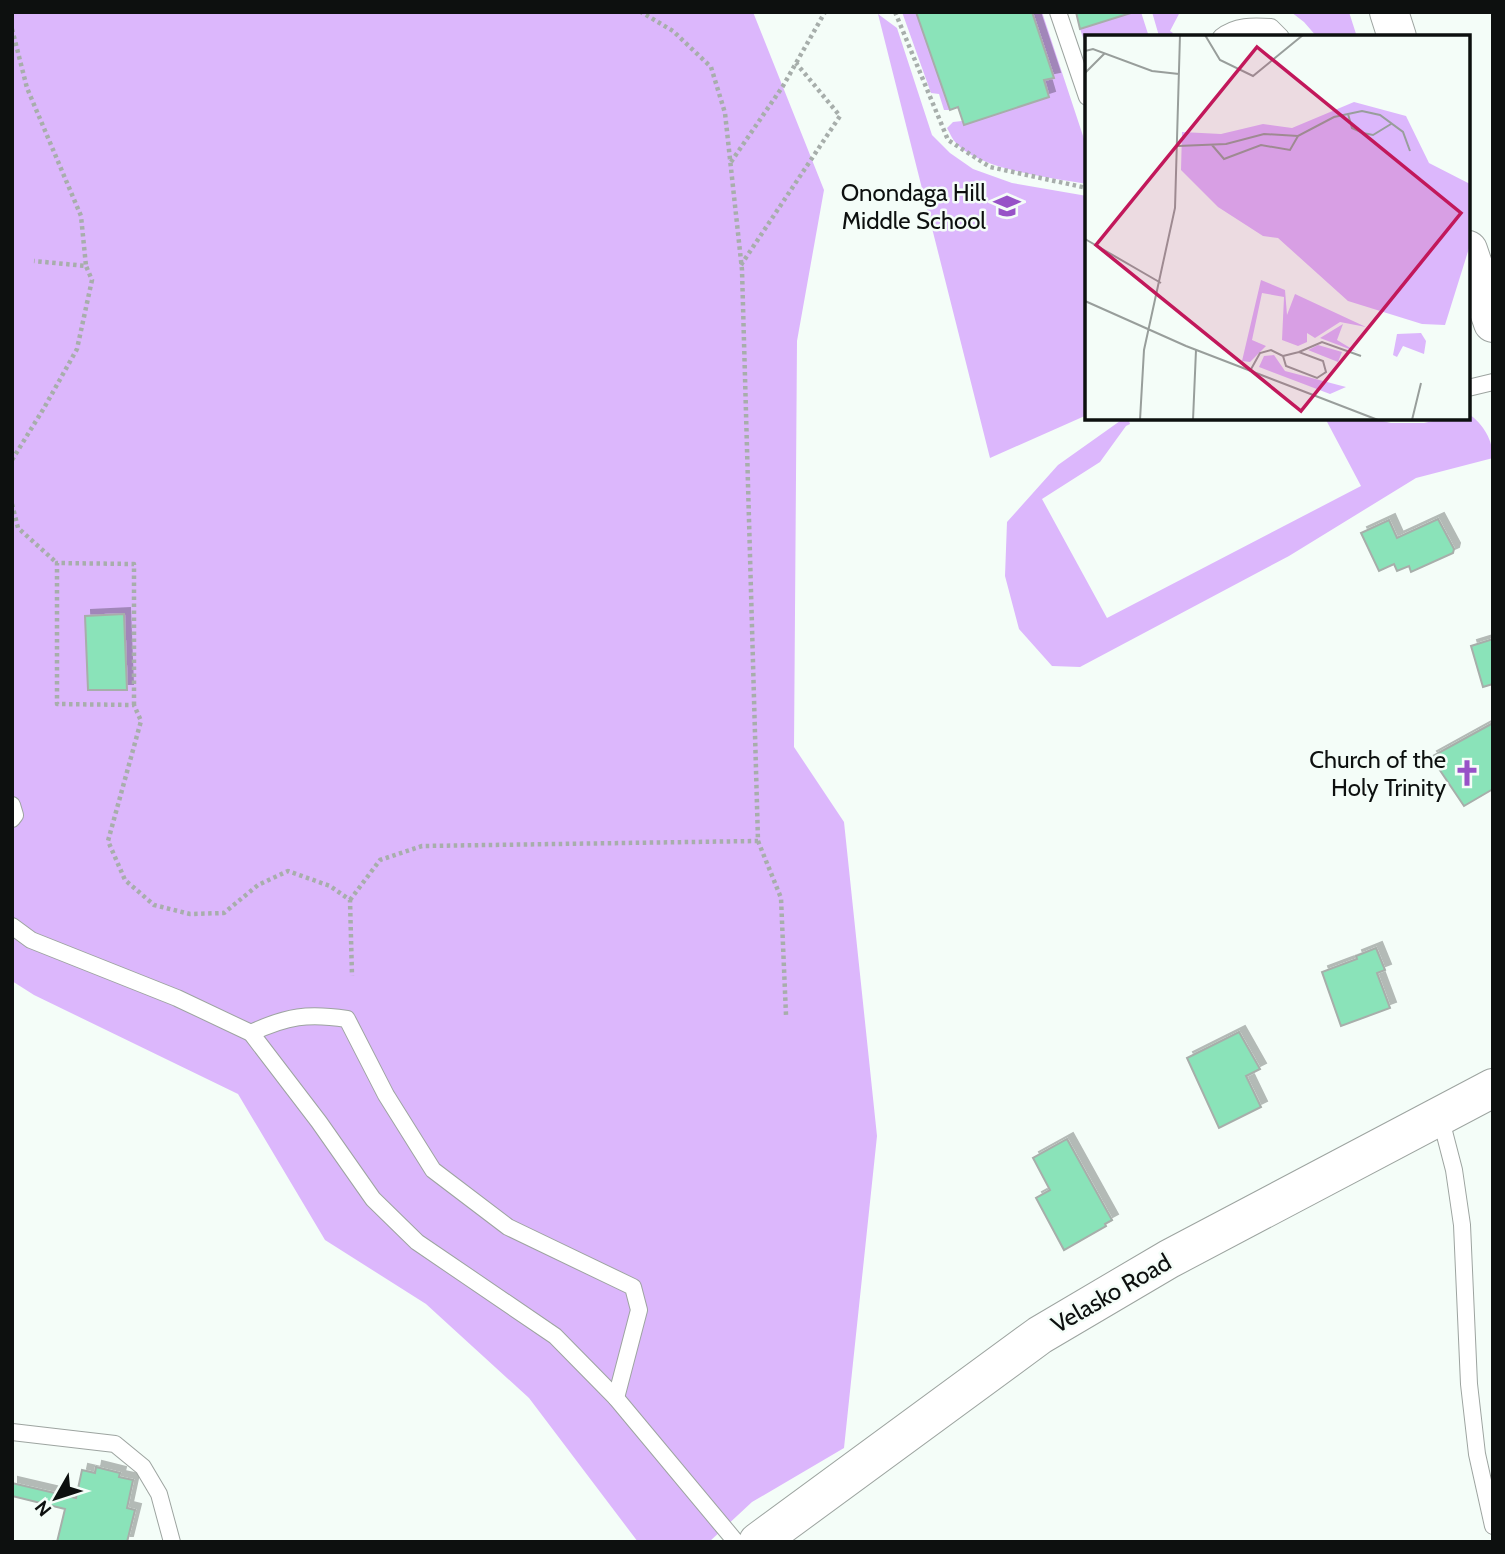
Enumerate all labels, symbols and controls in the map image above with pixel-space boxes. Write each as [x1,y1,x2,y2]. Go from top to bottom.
inset map [1085,35,1470,420]
place label: Onondaga Hill Middle School [841,178,986,235]
school or university icon: Onondaga Hill Middle School [992,191,1022,221]
place label: Church of the Holy Trinity [1309,745,1446,802]
church icon: Church of the Holy Trinity [1452,758,1482,788]
street label: Velasko Road [1046,1247,1176,1339]
north arrow [21,1463,91,1533]
text: N [30,1496,56,1521]

